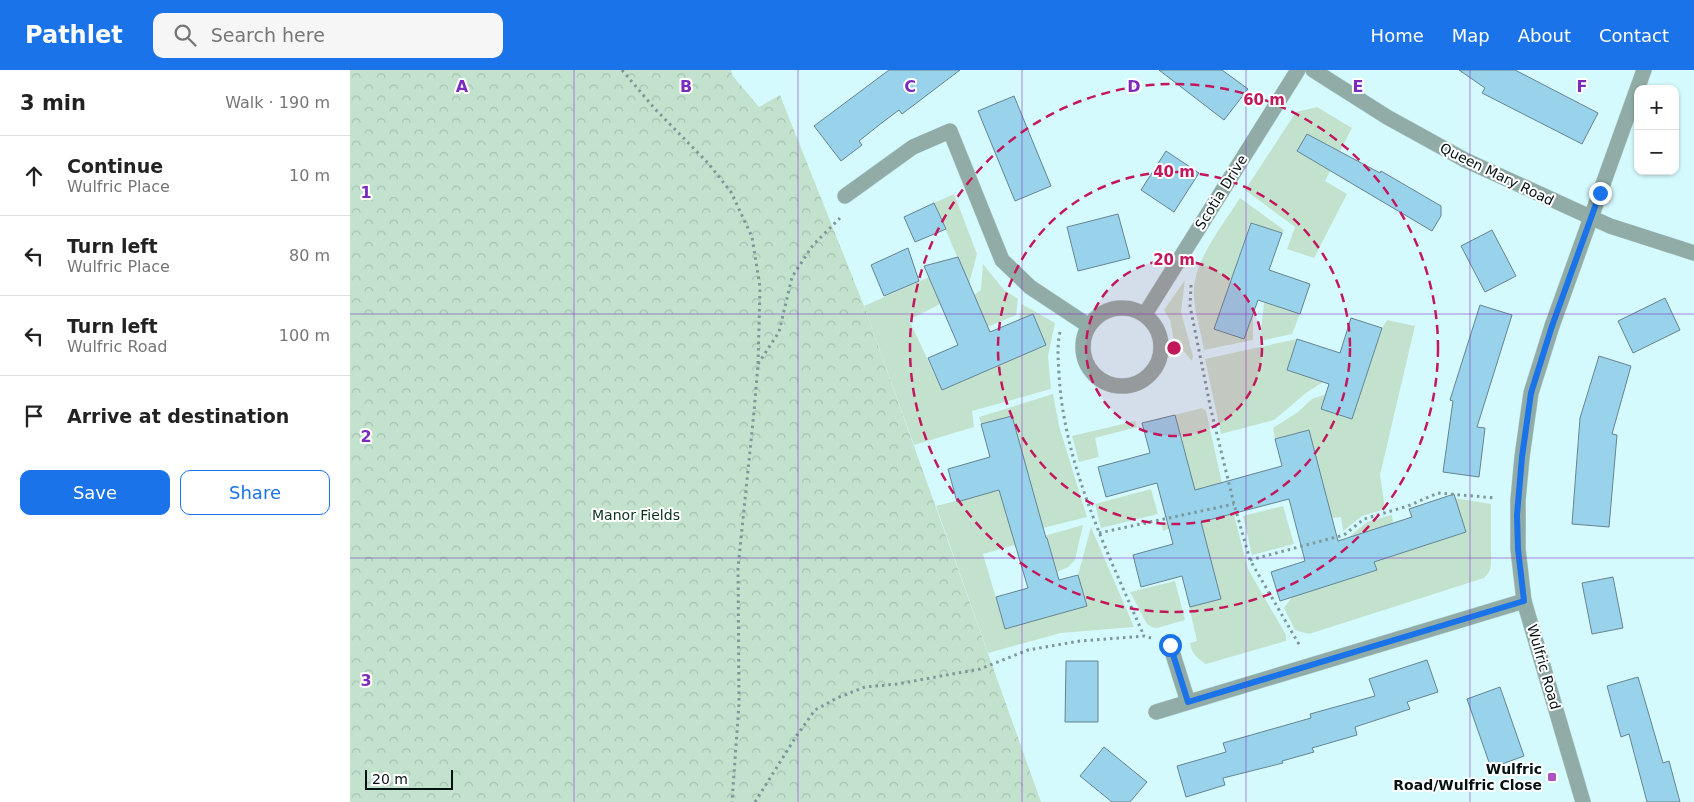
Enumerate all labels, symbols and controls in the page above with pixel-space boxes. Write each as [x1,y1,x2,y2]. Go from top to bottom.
search box [153,13,503,58]
text: Pathlet [25,21,123,49]
icon: search [171,21,199,49]
text: Search here [211,24,325,46]
text: Home [1371,25,1424,46]
text: Map [1452,25,1490,46]
text: About [1518,25,1571,46]
text: Contact [1599,25,1669,46]
text: A [456,77,469,96]
text: B [680,77,692,96]
text: C [904,77,916,96]
text: D [1127,77,1141,96]
text: E [1353,77,1363,96]
text: F [1577,77,1587,96]
map controls [1634,85,1679,175]
button: + [1634,85,1679,130]
text: 3 min [20,91,86,115]
text: 60 m [1243,91,1285,109]
text: Walk · 190 m [225,93,330,112]
button: − [1634,130,1679,175]
street label: Queen Mary Road [1437,139,1557,209]
street label: Scotia Drive [1192,152,1250,232]
text: Continue [67,155,163,177]
icon: ahead [20,162,48,190]
text: 40 m [1153,163,1195,181]
text: 10 m [289,166,330,185]
text: Wulfric Place [67,177,170,196]
route end [1589,182,1612,205]
text: 1 [360,183,372,202]
text: Turn left [67,235,158,257]
icon: left [20,242,48,270]
text: 80 m [289,246,330,265]
text: 20 m [1153,251,1195,269]
text: Wulfric Place [67,257,170,276]
text: Turn left [67,315,158,337]
icon: left [20,322,48,350]
text: 100 m [279,326,330,345]
text: Wulfric Road [67,337,168,356]
centre of rings [1165,339,1183,357]
icon: arrive [20,402,48,430]
text: Arrive at destination [67,405,289,427]
text: 2 [360,427,372,446]
button: Save [20,470,170,515]
button: Share [180,470,330,515]
park label: Manor Fields [592,507,680,523]
street label: Wulfric Road [1524,623,1564,711]
route start [1159,634,1182,657]
text: 3 [360,671,372,690]
place label: Wulfric Road/Wulfric Close [1393,761,1542,793]
scale bar [365,767,452,790]
text: 20 m [372,771,408,787]
marker: Wulfric Road/Wulfric Close [1546,771,1558,783]

